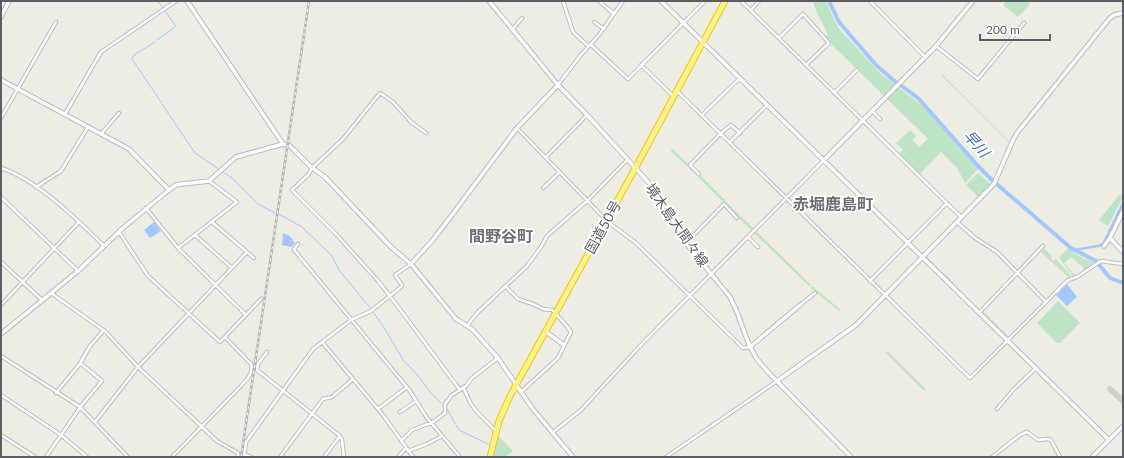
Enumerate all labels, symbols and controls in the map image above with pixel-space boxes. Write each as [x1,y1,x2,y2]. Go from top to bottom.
scale bar [980,16,1050,42]
text: 200 m [986,22,1020,37]
water label: 早川 [960,126,995,162]
street label: 境木島大間々線 [642,180,712,270]
district label: 赤堀鹿島町 [793,194,873,213]
street label: 国道50号 [581,197,624,256]
district label: 間野谷町 [469,226,533,245]

